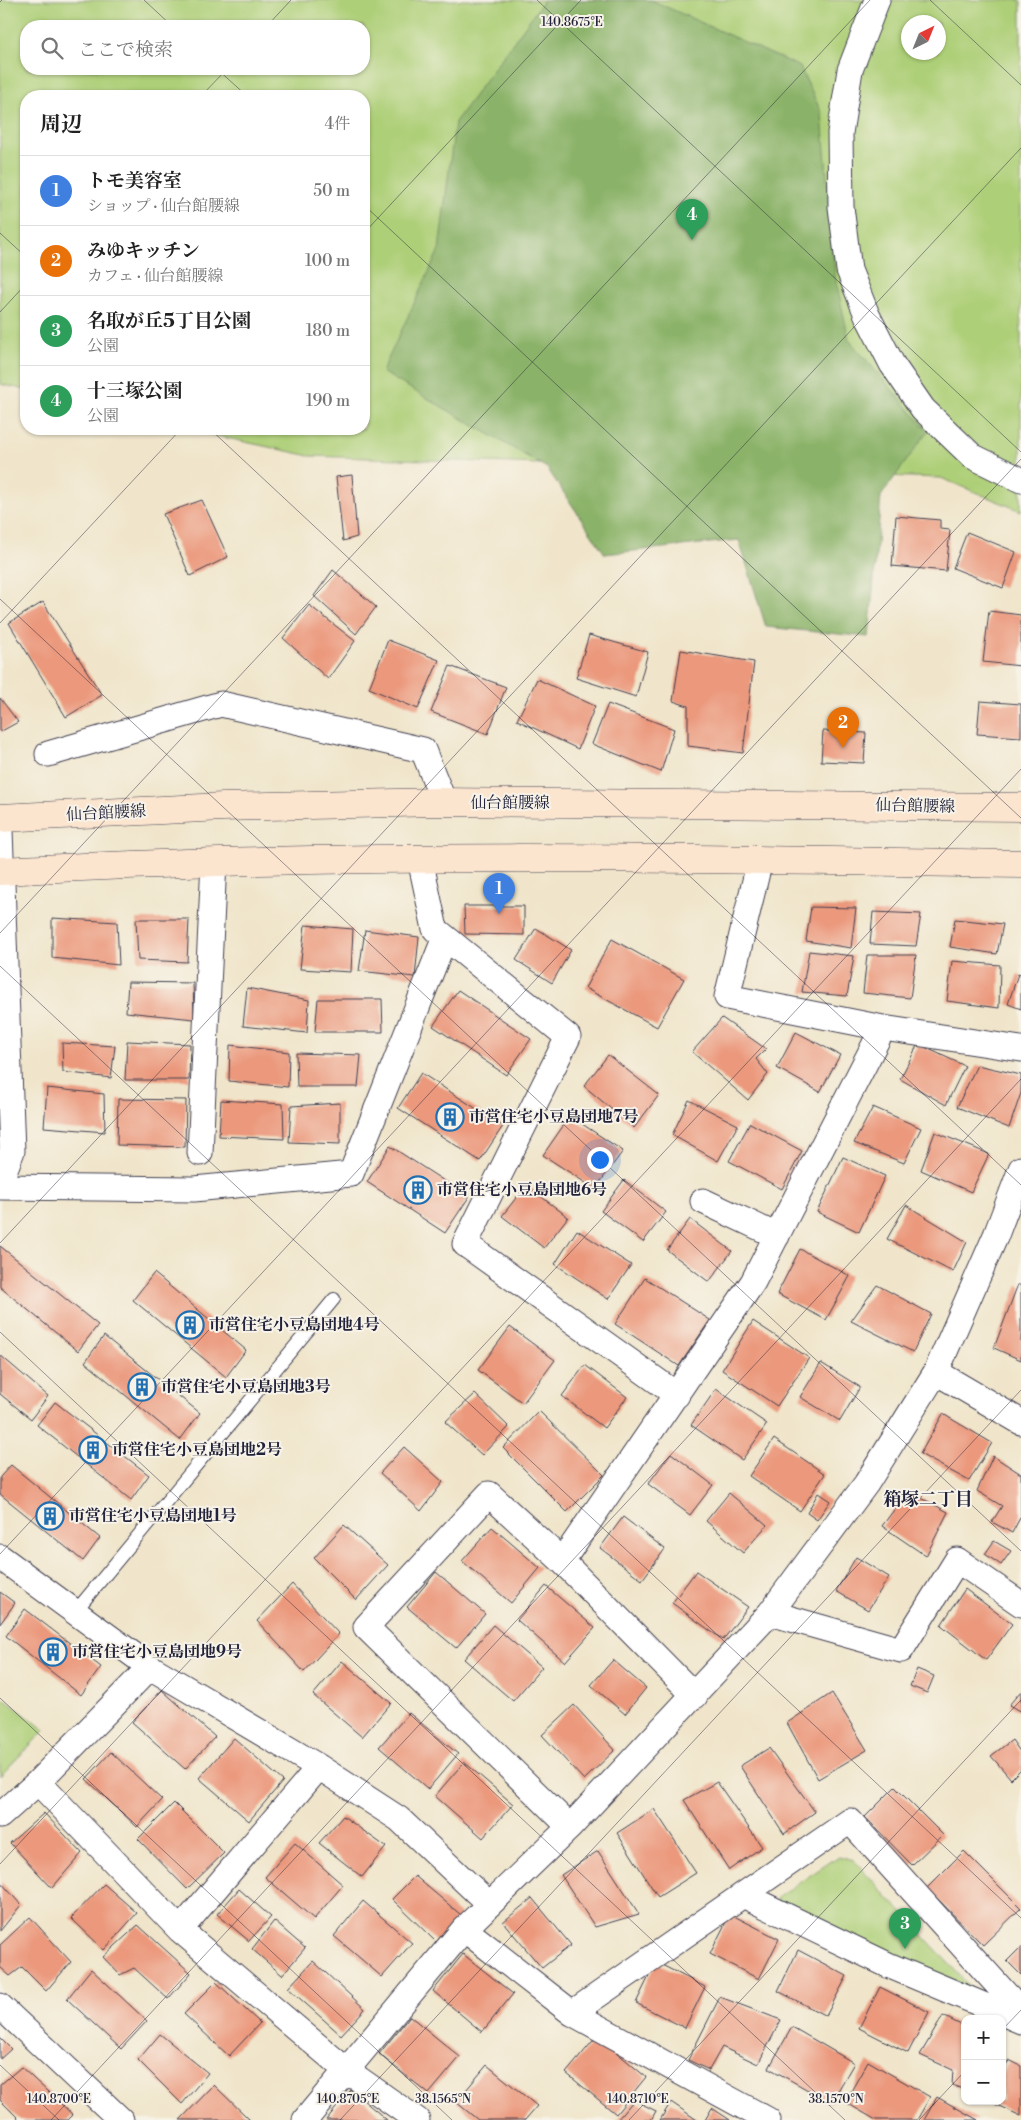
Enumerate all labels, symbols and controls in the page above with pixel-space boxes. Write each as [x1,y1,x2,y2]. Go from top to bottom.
text: 140.8675°E [541,15,603,30]
north arrow [901,15,946,60]
search box [20,20,370,75]
icon: search [38,34,66,62]
text: ここで検索 [78,38,173,62]
text: 周辺 [40,112,82,138]
text: 4件 [324,114,350,134]
text: トモ美容室 [87,169,182,193]
text: 1 [52,181,60,201]
text: 50 m [313,181,350,201]
text: ショップ · 仙台館腰線 [87,196,240,216]
pin: 4 [676,199,708,240]
text: みゆキッチン [87,239,200,263]
text: 2 [51,251,61,271]
text: 100 m [305,251,350,271]
text: カフェ · 仙台館腰線 [87,266,223,286]
text: 名取が丘5丁目公園 [87,309,251,333]
text: 3 [51,321,61,341]
text: 180 m [306,321,350,341]
text: 公園 [87,336,119,356]
text: 十三塚公園 [87,379,182,403]
text: 4 [51,391,61,411]
text: 190 m [306,391,350,411]
text: 公園 [87,406,119,426]
pin: 2 [827,707,859,748]
street label: 仙台館腰線 [470,793,550,813]
street label: 仙台館腰線 [875,795,955,817]
street label: 仙台館腰線 [66,801,146,825]
pin: 1 [483,873,515,914]
building icon: 市営住宅小豆島団地7号 [435,1102,465,1132]
place label: 市営住宅小豆島団地7号 [469,1107,638,1127]
your location [587,1147,613,1173]
building icon: 市営住宅小豆島団地6号 [403,1175,433,1205]
place label: 市営住宅小豆島団地6号 [437,1180,607,1200]
building icon: 市営住宅小豆島団地4号 [175,1310,205,1340]
place label: 市営住宅小豆島団地4号 [209,1315,380,1335]
building icon: 市営住宅小豆島団地3号 [127,1372,157,1402]
place label: 市営住宅小豆島団地3号 [161,1377,331,1397]
building icon: 市営住宅小豆島団地2号 [78,1435,108,1465]
place label: 市営住宅小豆島団地2号 [112,1440,282,1460]
district label: 箱塚二丁目 [883,1488,973,1511]
building icon: 市営住宅小豆島団地1号 [35,1501,65,1531]
place label: 市営住宅小豆島団地1号 [69,1506,237,1526]
building icon: 市営住宅小豆島団地9号 [38,1637,68,1667]
place label: 市営住宅小豆島団地9号 [72,1642,242,1662]
pin: 3 [889,1908,921,1949]
map controls [961,2015,1006,2105]
button: + [961,2015,1006,2060]
button: − [961,2060,1006,2105]
text: 140.8700°E [27,2092,91,2107]
text: 140.8705°E [317,2092,379,2107]
text: 38.1565°N [415,2092,471,2107]
text: 140.8710°E [607,2092,669,2107]
text: 38.1570°N [808,2092,864,2107]

